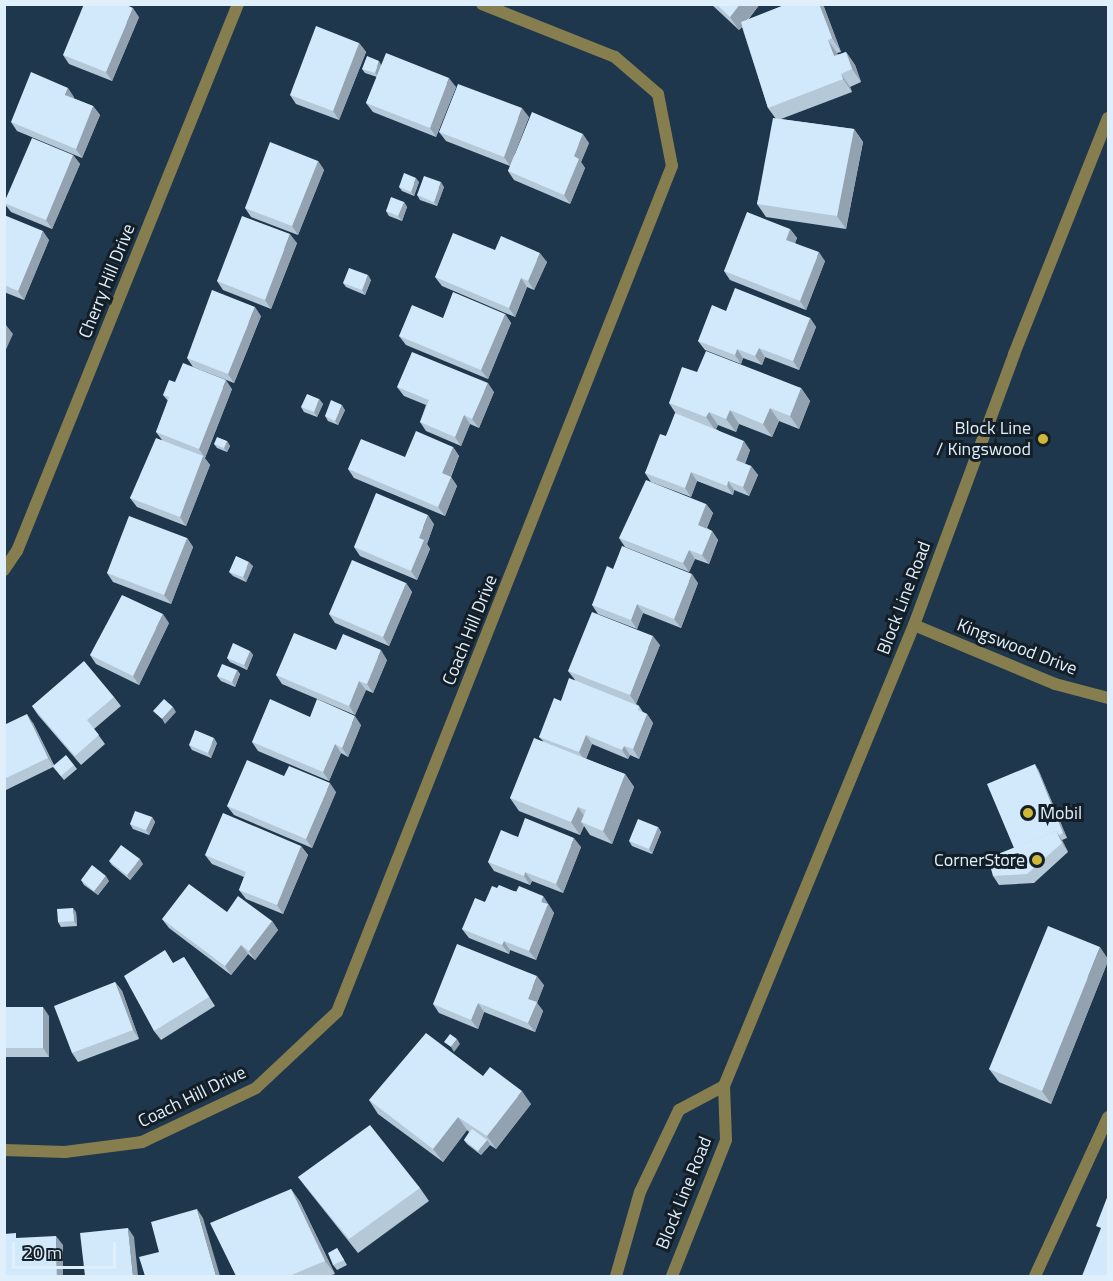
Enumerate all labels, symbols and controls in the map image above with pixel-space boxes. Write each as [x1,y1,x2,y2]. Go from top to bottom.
street label: Cherry Hill Drive [74,221,140,341]
place label: Block Line / Kingswood [936,418,1031,460]
marker: Block Line / Kingswood [1036,432,1050,446]
street label: Block Line Road [873,538,935,658]
street label: Coach Hill Drive [438,572,502,688]
street label: Kingswood Drive [954,614,1080,680]
place label: Mobil [1040,802,1082,824]
marker: Mobil [1021,806,1035,820]
place label: CornerStore [934,849,1025,871]
marker: CornerStore [1030,853,1044,867]
street label: Coach Hill Drive [135,1062,249,1132]
street label: Block Line Road [652,1134,716,1252]
scale bar [15,1230,118,1268]
text: 20 m [23,1239,62,1266]

